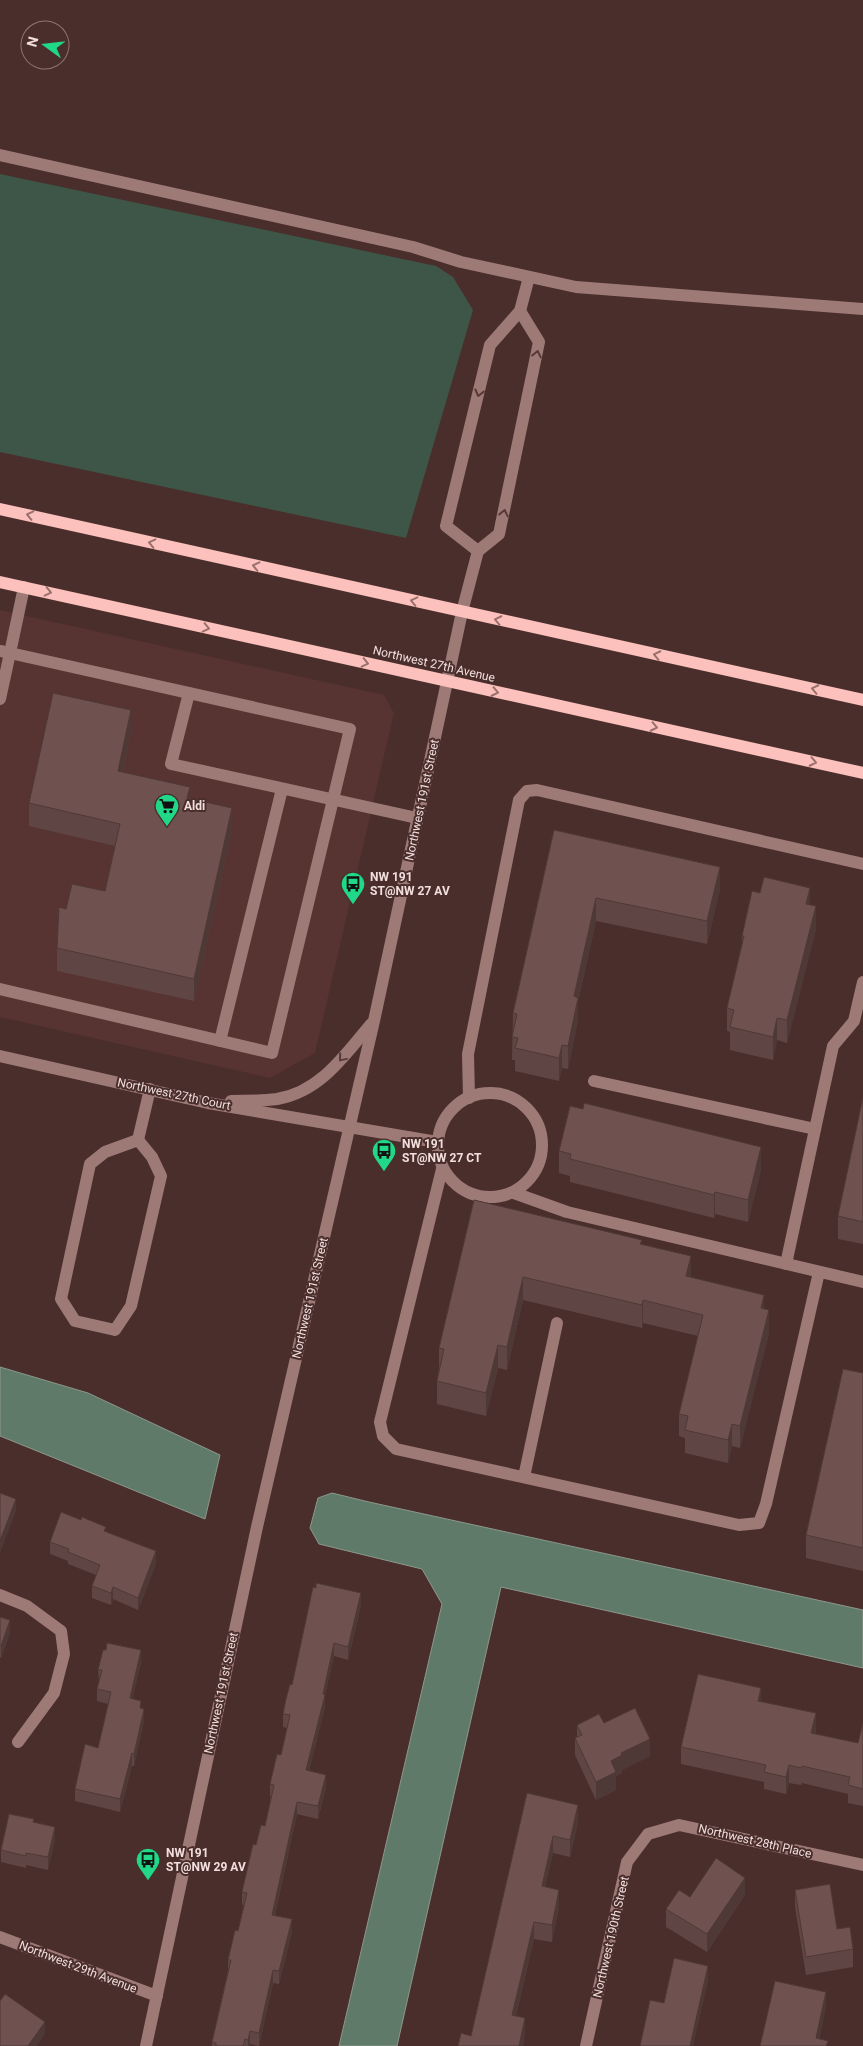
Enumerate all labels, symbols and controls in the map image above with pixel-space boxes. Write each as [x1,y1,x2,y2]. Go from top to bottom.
north arrow [20,20,70,70]
text: N [23,35,41,48]
one-way arrow [531,349,542,358]
one-way arrow [474,388,484,396]
one-way arrow [498,508,508,517]
one-way arrow [25,510,34,521]
one-way arrow [147,538,156,548]
one-way arrow [251,561,260,572]
one-way arrow [43,586,52,597]
one-way arrow [410,596,419,607]
one-way arrow [493,615,502,626]
one-way arrow [202,622,211,632]
street label: Northwest 27th Avenue [372,643,496,685]
one-way arrow [652,650,661,660]
one-way arrow [360,657,369,668]
one-way arrow [811,684,820,695]
one-way arrow [491,686,500,697]
one-way arrow [649,721,658,732]
street label: Northwest 191st Street [402,738,442,862]
one-way arrow [808,756,817,767]
supermarket icon: Aldi [154,793,180,827]
place label: Aldi [184,799,205,813]
place label: NW 191 ST@NW 27 AV [370,870,450,898]
bus stop icon: NW 191 ST@NW 27 AV [340,871,366,905]
one-way arrow [339,1053,348,1062]
street label: Northwest 27th Court [116,1075,232,1113]
place label: NW 191 ST@NW 27 CT [402,1137,482,1165]
bus stop icon: NW 191 ST@NW 27 CT [371,1138,397,1172]
street label: Northwest 191st Street [289,1236,331,1360]
street label: Northwest 191st Street [201,1631,241,1755]
street label: Northwest 28th Place [697,1821,813,1861]
place label: NW 191 ST@NW 29 AV [166,1846,246,1874]
bus stop icon: NW 191 ST@NW 29 AV [135,1847,161,1881]
street label: Northwest 190th Street [590,1875,632,1999]
street label: Northwest 29th Avenue [17,1938,139,1996]

